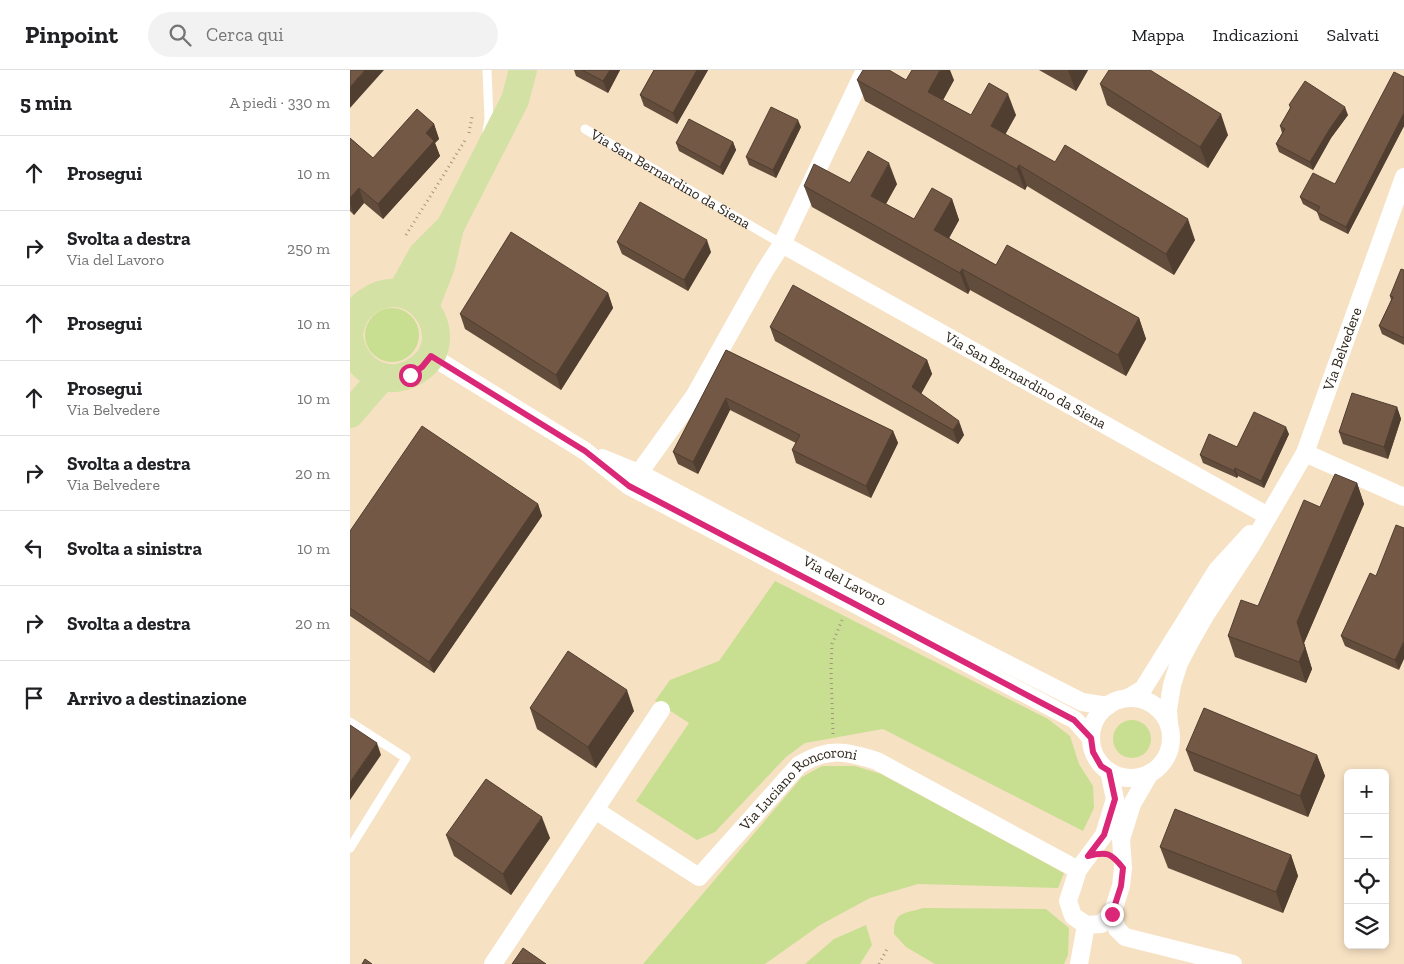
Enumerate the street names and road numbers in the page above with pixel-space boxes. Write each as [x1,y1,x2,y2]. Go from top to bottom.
street label: Via San Bernardino da Siena [586,125,754,233]
street label: Via Belvedere [1319,305,1366,394]
street label: Via San Bernardino da Siena [941,327,1109,433]
street label: Via del Lavoro [799,551,889,610]
street label: Via Luciano Roncoroni [735,743,859,835]

